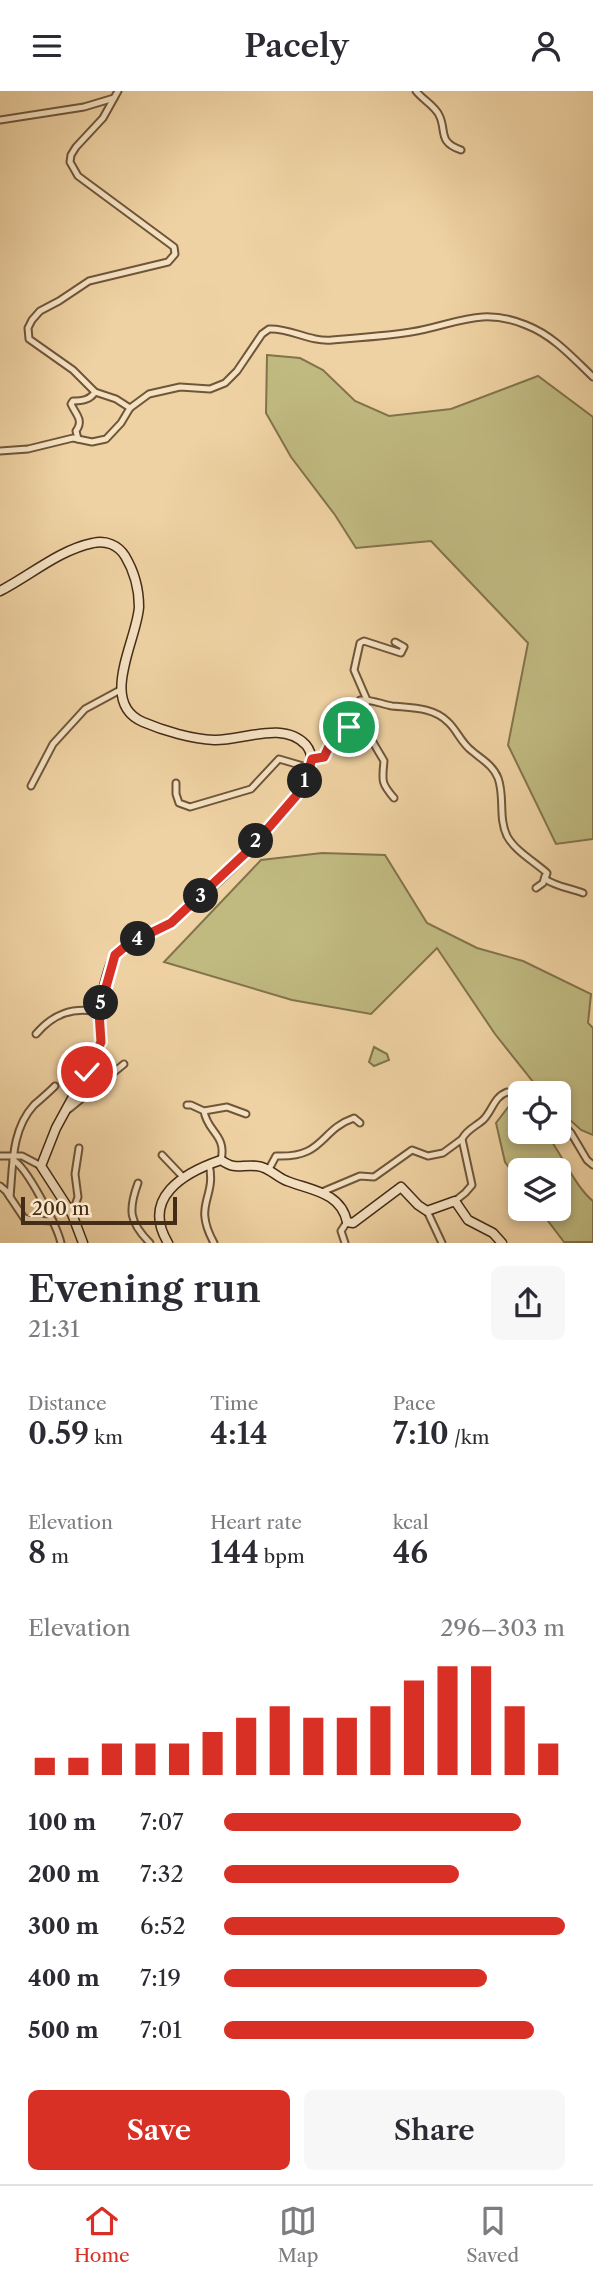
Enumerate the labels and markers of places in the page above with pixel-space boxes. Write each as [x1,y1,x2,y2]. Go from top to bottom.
pin [319,697,379,757]
pin: 1 [288,763,322,799]
pin: 2 [238,823,274,859]
pin: 3 [184,879,218,913]
pin: 4 [120,921,156,957]
pin: 5 [84,985,119,1021]
pin [57,1042,117,1102]

